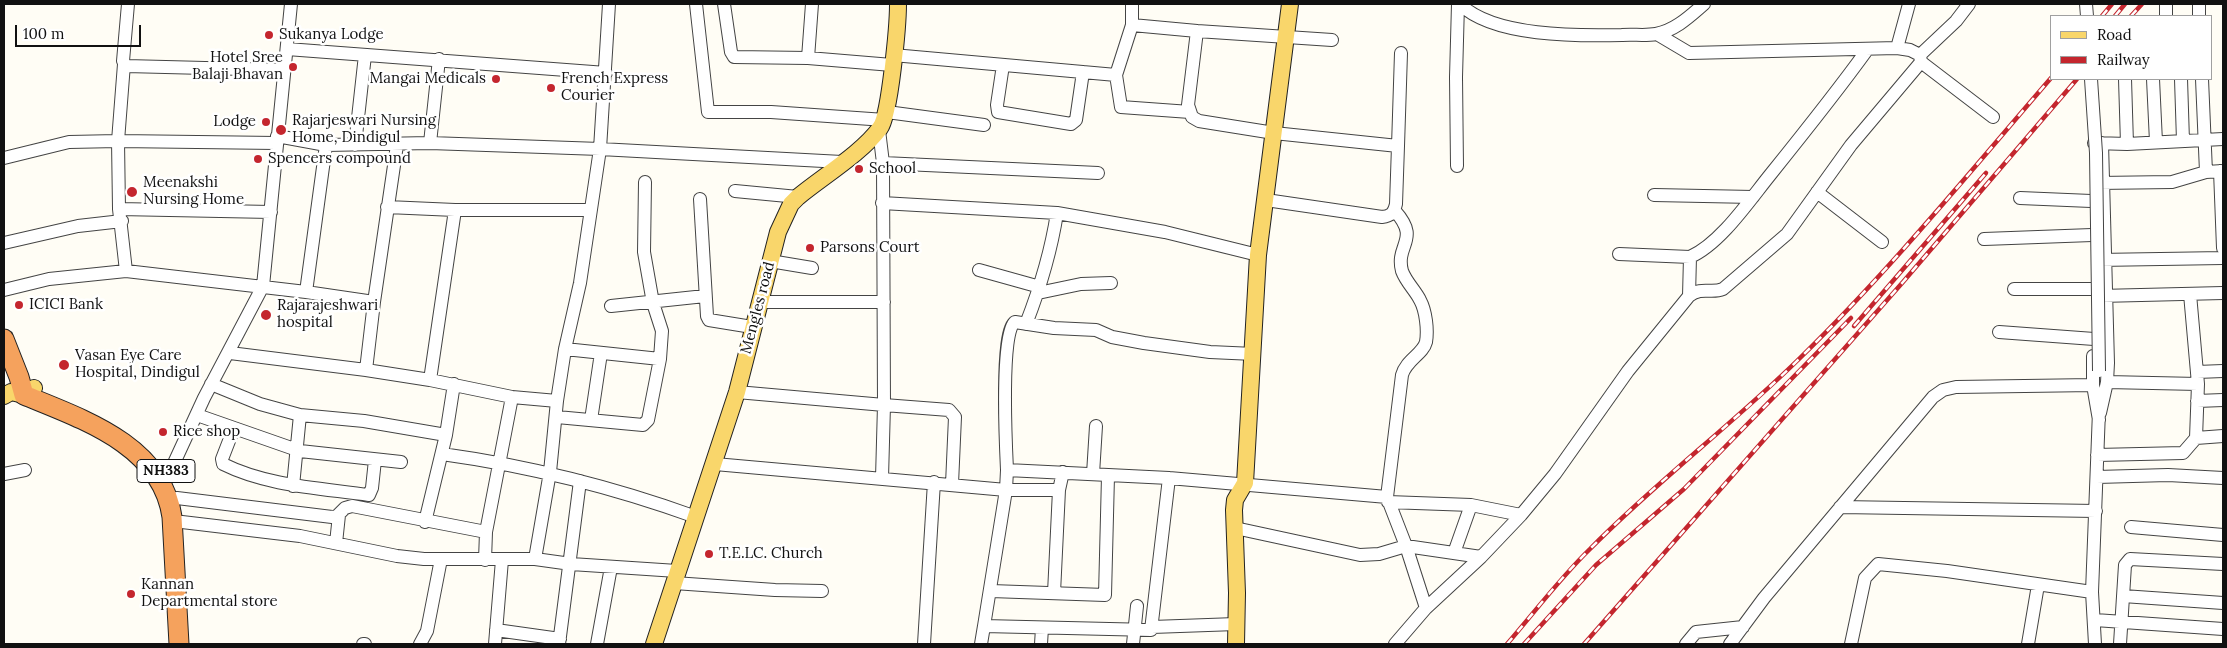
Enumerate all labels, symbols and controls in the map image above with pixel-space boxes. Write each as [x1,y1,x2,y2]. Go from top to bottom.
scale bar [18,15,144,47]
legend [2050,15,2212,80]
text: 100 m [23,24,64,43]
text: Road [2097,25,2132,44]
place label: Sukanya Lodge [279,26,384,44]
marker: Sukanya Lodge [263,29,275,41]
place label: Hotel Sree Balaji Bhavan [192,49,283,84]
text: Railway [2097,50,2150,69]
marker: Hotel Sree Balaji Bhavan [287,61,299,73]
place label: Mangai Medicals [370,70,486,88]
place label: French Express Courier [561,70,668,105]
marker: Mangai Medicals [490,73,502,85]
marker: French Express Courier [545,82,557,94]
place label: Rajarjeswari Nursing Home, Dindigul [292,112,436,147]
place label: Lodge [213,113,256,131]
marker: Lodge [260,116,272,128]
marker: Rajarjeswari Nursing Home, Dindigul [274,123,288,137]
place label: Spencers compound [268,150,411,168]
marker: Spencers compound [252,153,264,165]
place label: School [869,160,916,178]
marker: School [853,163,865,175]
place label: Meenakshi Nursing Home [143,174,244,209]
marker: Meenakshi Nursing Home [125,185,139,199]
place label: Parsons Court [820,239,920,257]
marker: Parsons Court [804,242,816,254]
street label: Mengles road [737,260,779,356]
place label: ICICI Bank [29,296,103,314]
place label: Rajarajeshwari hospital [277,297,378,332]
marker: ICICI Bank [13,299,25,311]
marker: Rajarajeshwari hospital [259,308,273,322]
place label: Vasan Eye Care Hospital, Dindigul [75,347,200,382]
marker: Vasan Eye Care Hospital, Dindigul [57,358,71,372]
place label: Rice shop [173,423,240,441]
marker: Rice shop [157,426,169,438]
road number: NH383 [137,460,195,482]
place label: T.E.LC. Church [719,545,823,563]
marker: T.E.LC. Church [703,548,715,560]
place label: Kannan Departmental store [141,576,278,611]
marker: Kannan Departmental store [125,588,137,600]

